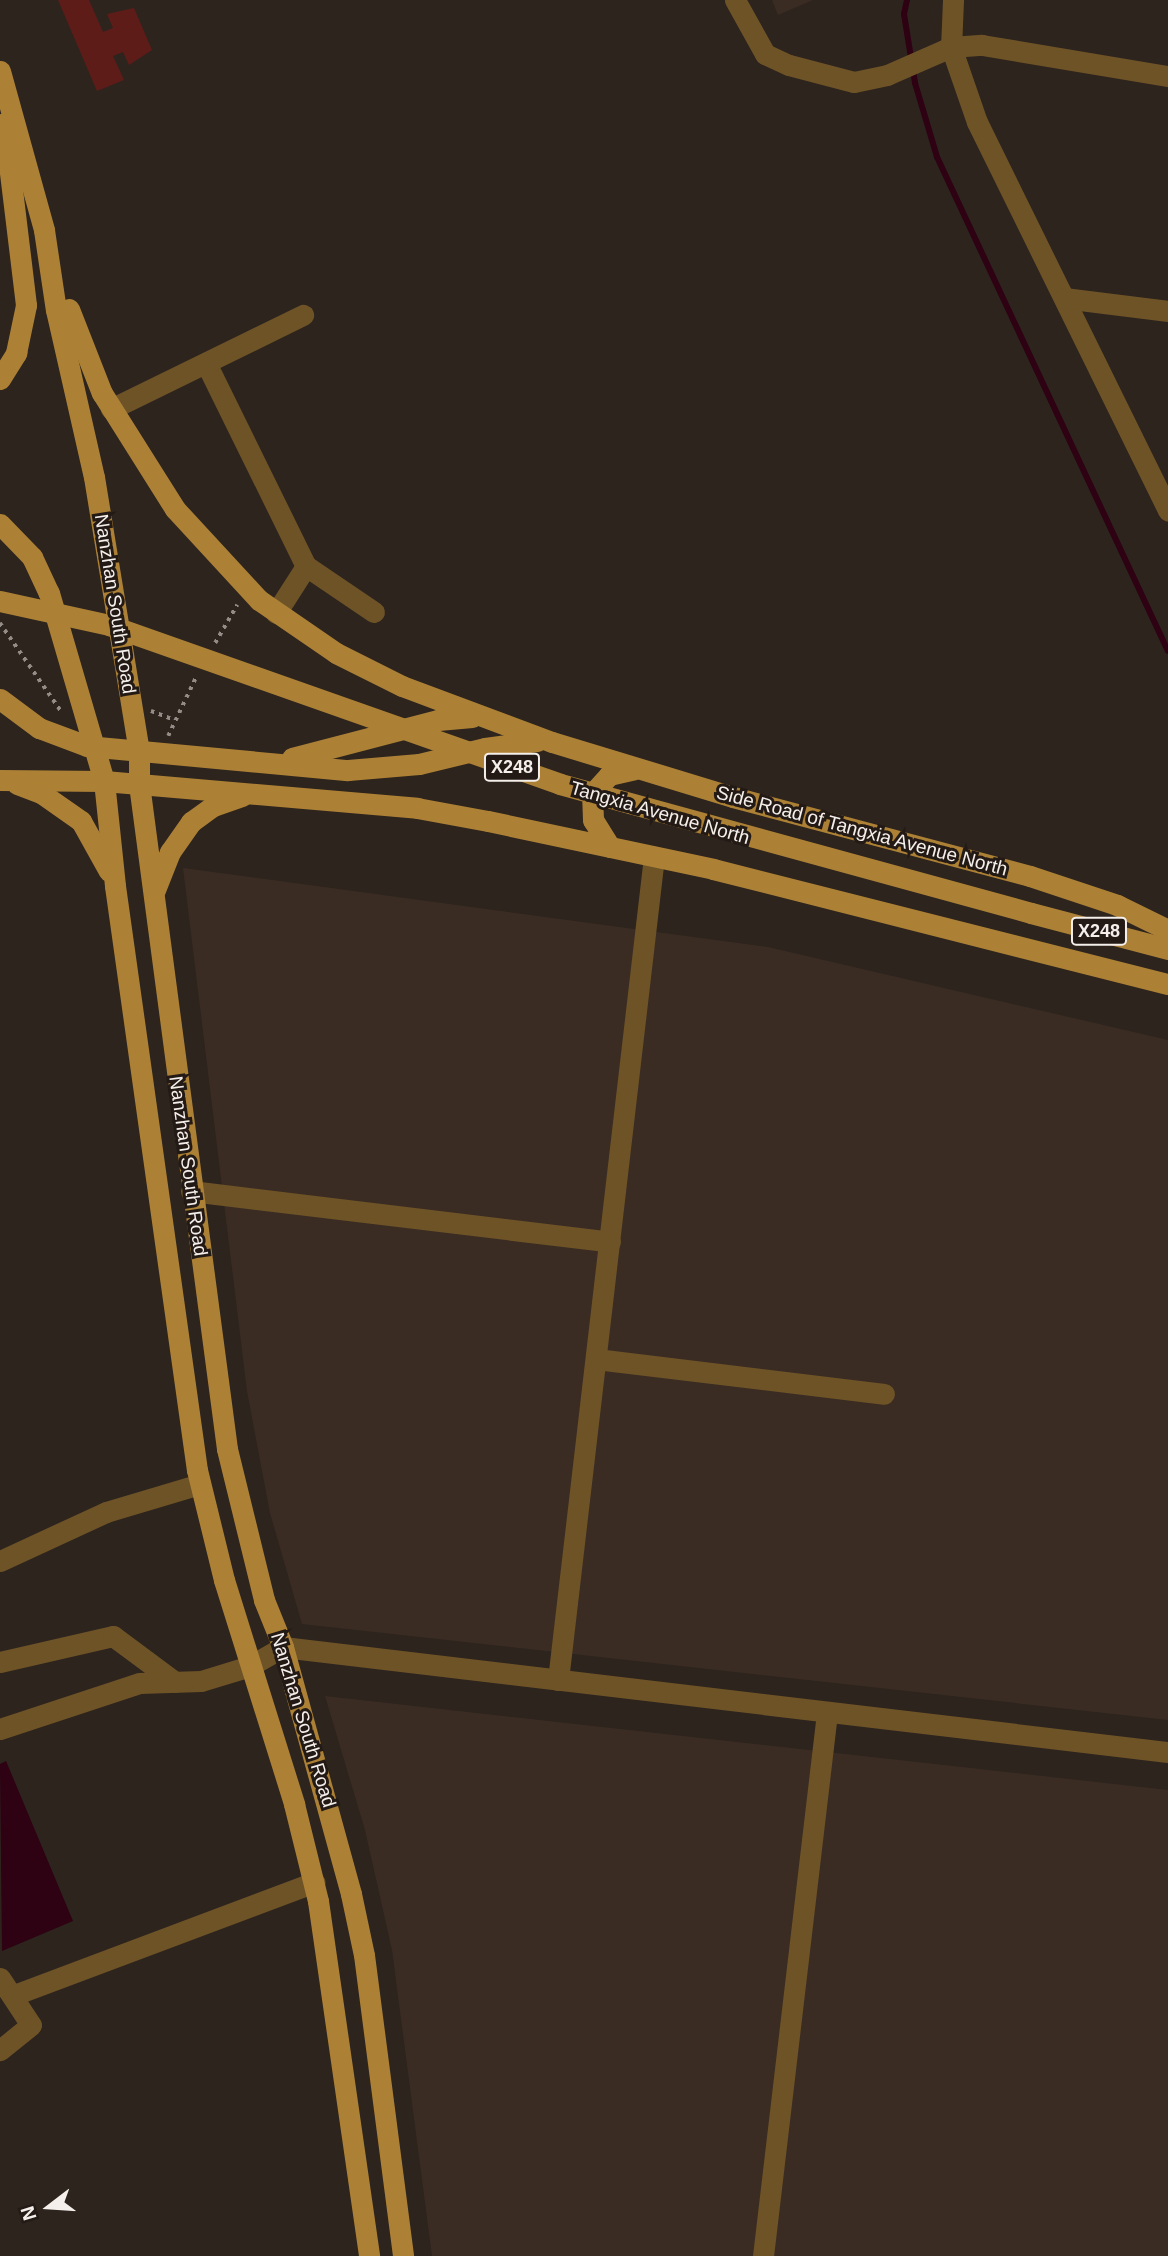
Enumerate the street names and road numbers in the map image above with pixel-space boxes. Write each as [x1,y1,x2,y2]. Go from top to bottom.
street label: Nanzhan South Road [90,512,140,696]
road number: X248 [482,752,542,782]
street label: Tangxia Avenue North [567,776,753,850]
street label: Side Road of Tangxia Avenue North [713,781,1011,881]
road number: X248 [1069,916,1129,946]
street label: Nanzhan South Road [164,1074,212,1258]
street label: Nanzhan South Road [266,1630,340,1810]

